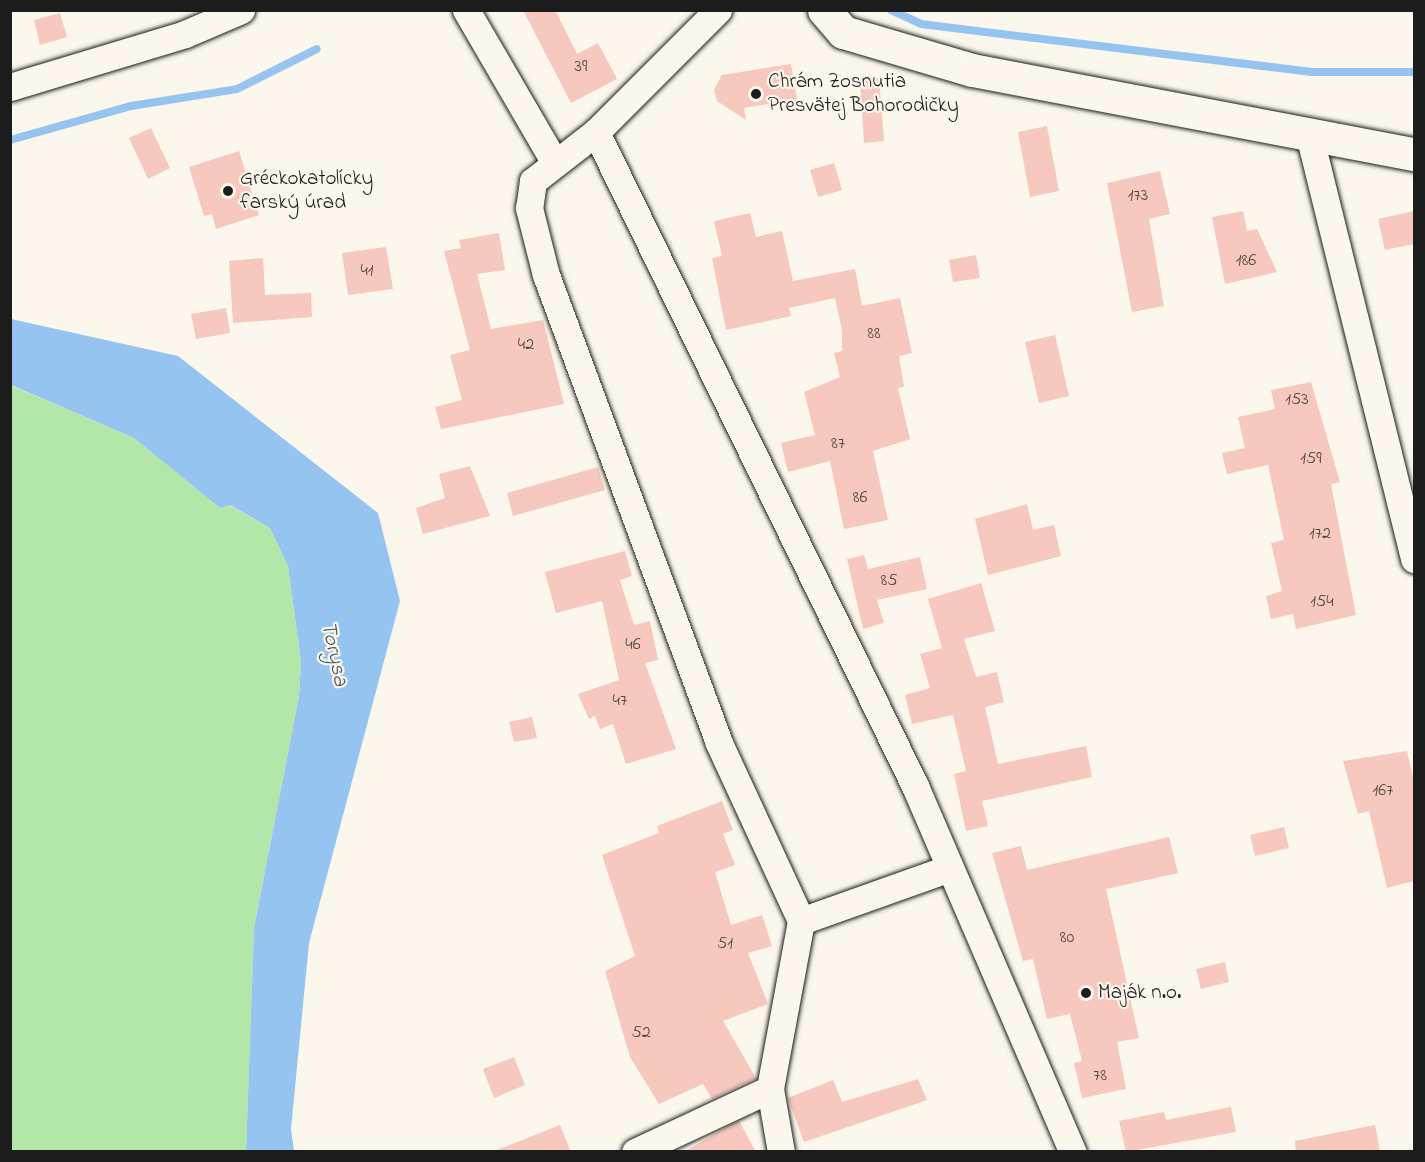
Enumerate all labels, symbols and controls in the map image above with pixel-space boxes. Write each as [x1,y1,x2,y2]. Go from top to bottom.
house number: 39 [575,56,587,78]
place label: Chrám Zosnutia Presvätej Bohorodičky [768,69,959,119]
marker: Chrám Zosnutia Presvätej Bohorodičky [749,87,763,101]
place label: Gréckokatolícky farský úrad [240,166,373,216]
marker: Gréckokatolícky farský úrad [221,184,235,198]
house number: 173 [1128,185,1148,207]
house number: 186 [1236,250,1256,272]
house number: 41 [360,260,374,282]
house number: 88 [867,323,881,345]
house number: 42 [518,334,534,356]
house number: 153 [1285,389,1309,411]
house number: 87 [831,433,845,455]
house number: 159 [1300,448,1322,470]
house number: 86 [853,487,867,509]
house number: 172 [1309,523,1331,545]
house number: 85 [880,570,898,592]
house number: 154 [1310,591,1334,613]
water label: Torysa [313,619,353,689]
house number: 46 [625,634,641,656]
house number: 47 [613,690,627,712]
house number: 167 [1372,780,1394,802]
house number: 80 [1060,927,1074,949]
house number: 51 [717,933,733,955]
place label: Maják n.o. [1098,980,1181,1006]
marker: Maják n.o. [1079,986,1093,1000]
house number: 52 [631,1022,651,1044]
house number: 78 [1093,1065,1107,1087]

